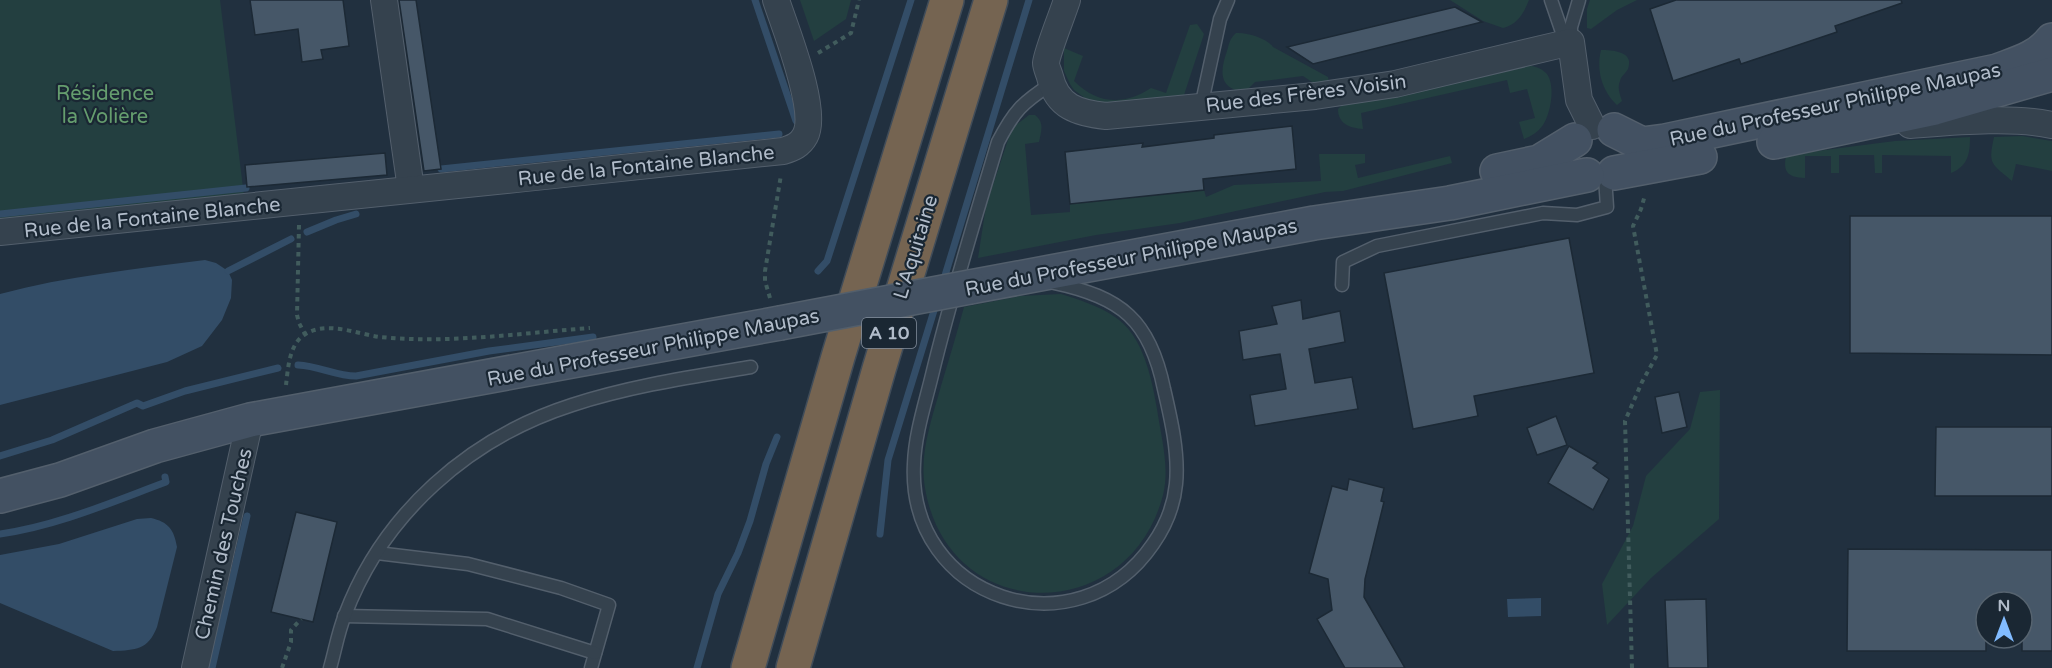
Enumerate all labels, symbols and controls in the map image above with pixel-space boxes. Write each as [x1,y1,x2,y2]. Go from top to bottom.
street label: Rue du Professeur Philippe Maupas [1667,58,2003,152]
street label: Rue des Frères Voisin [1204,70,1408,118]
park label: Résidence la Volière [56,82,154,129]
street label: Rue de la Fontaine Blanche [517,141,776,191]
street label: L'Aquitaine [889,192,943,302]
street label: Rue de la Fontaine Blanche [23,193,282,243]
street label: Rue du Professeur Philippe Maupas [963,214,1299,302]
street label: Rue du Professeur Philippe Maupas [485,304,821,392]
road number: A 10 [862,318,916,348]
street label: Chemin des Touches [190,446,258,642]
north arrow [1974,590,2034,650]
text: N [1998,596,2010,616]

